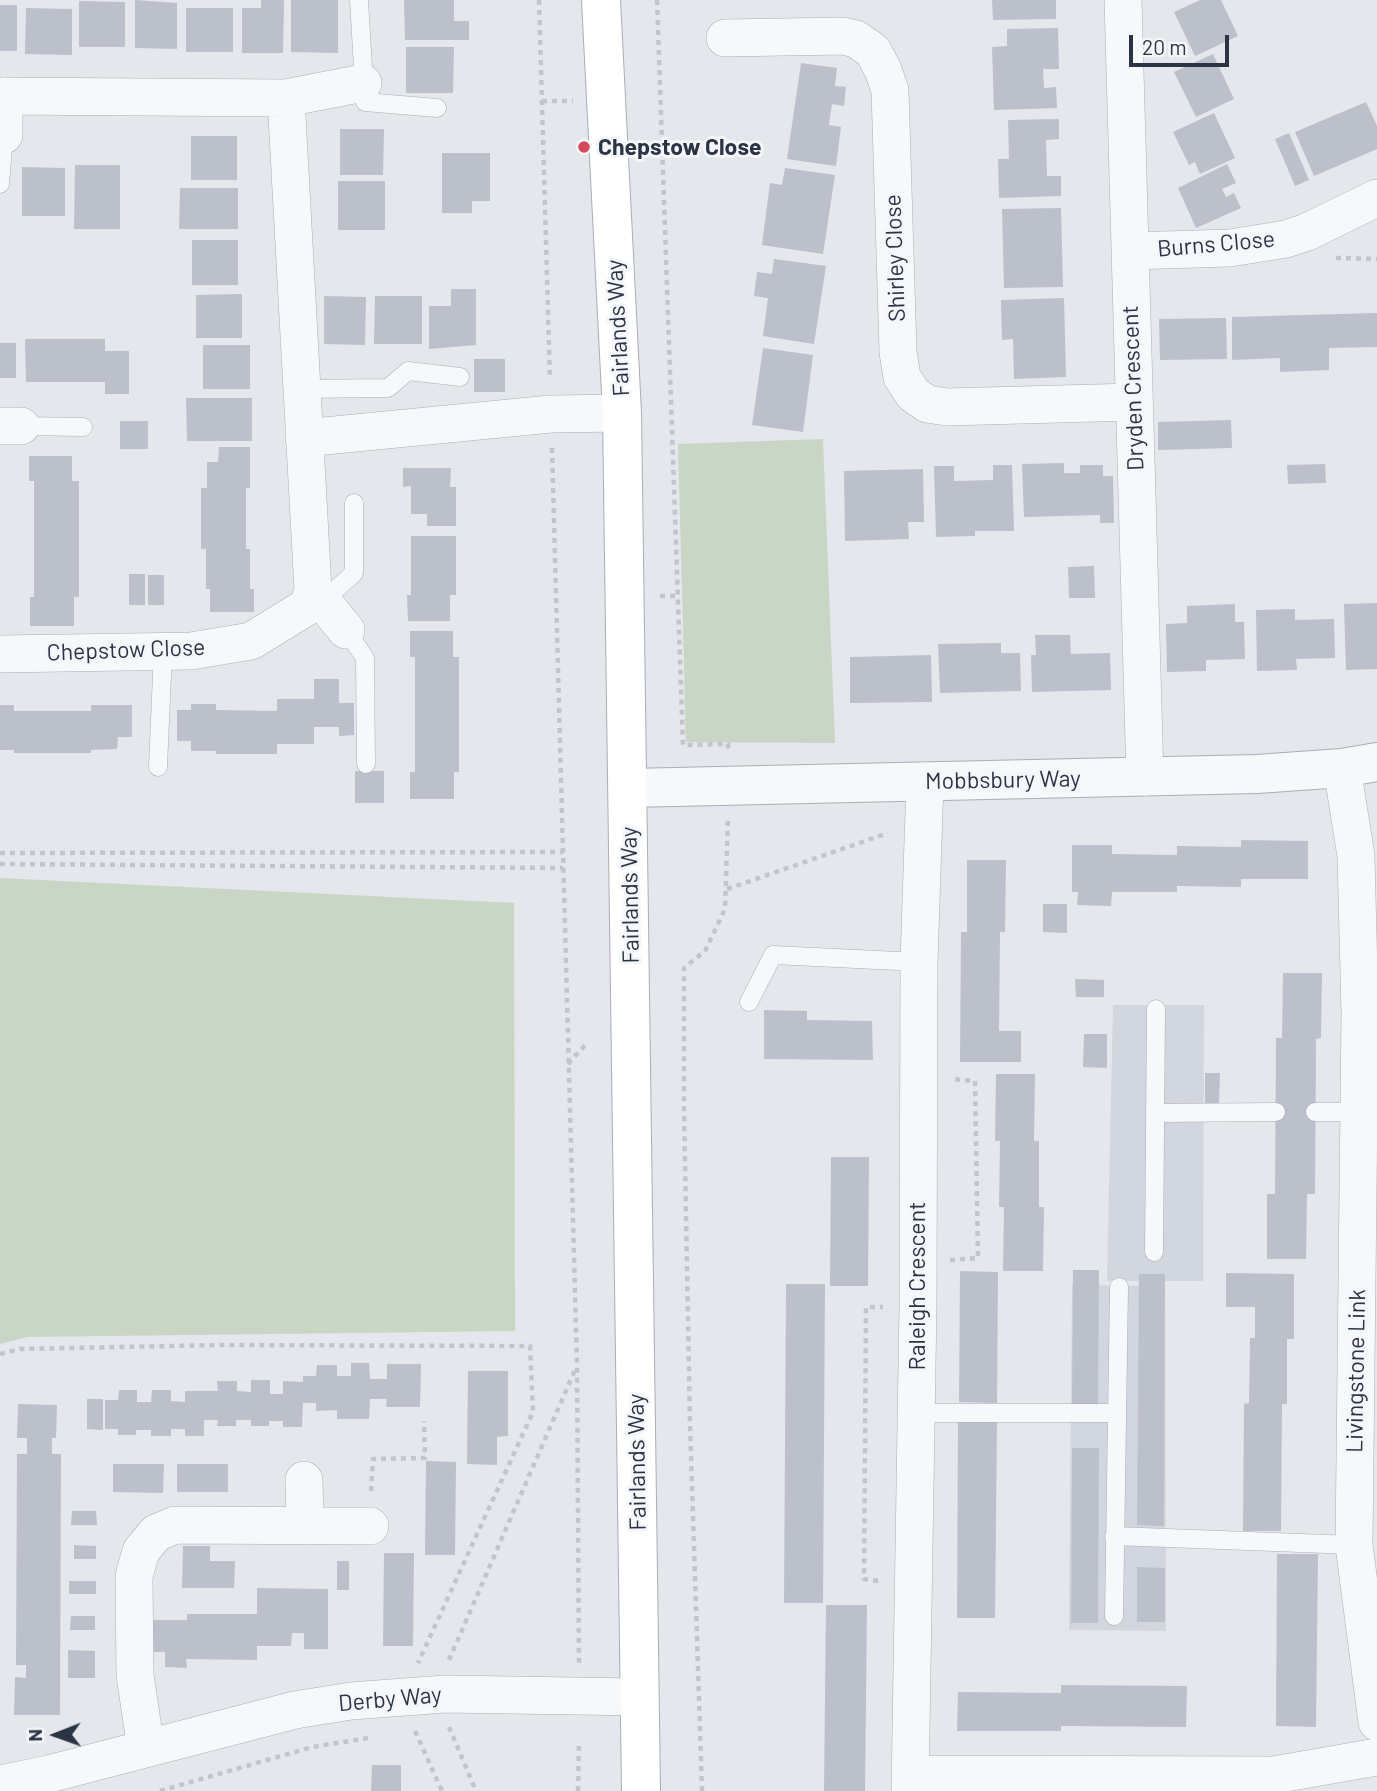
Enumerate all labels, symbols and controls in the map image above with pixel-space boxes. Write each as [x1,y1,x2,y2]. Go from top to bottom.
scale bar [1132,21,1232,65]
text: 20 m [1142,34,1187,59]
place label: Chepstow Close [598,133,762,161]
marker: Chepstow Close [576,139,592,155]
street label: Shirley Close [879,194,911,322]
street label: Burns Close [1156,225,1276,263]
street label: Fairlands Way [601,259,635,397]
street label: Dryden Crescent [1116,305,1150,471]
street label: Chepstow Close [46,633,206,667]
street label: Mobbsbury Way [925,765,1081,795]
street label: Fairlands Way [615,826,645,964]
street label: Raleigh Crescent [903,1202,931,1370]
street label: Livingstone Link [1341,1289,1371,1453]
street label: Fairlands Way [622,1393,652,1531]
street label: Derby Way [337,1681,443,1717]
north arrow [21,1700,91,1770]
text: N [23,1729,46,1742]

